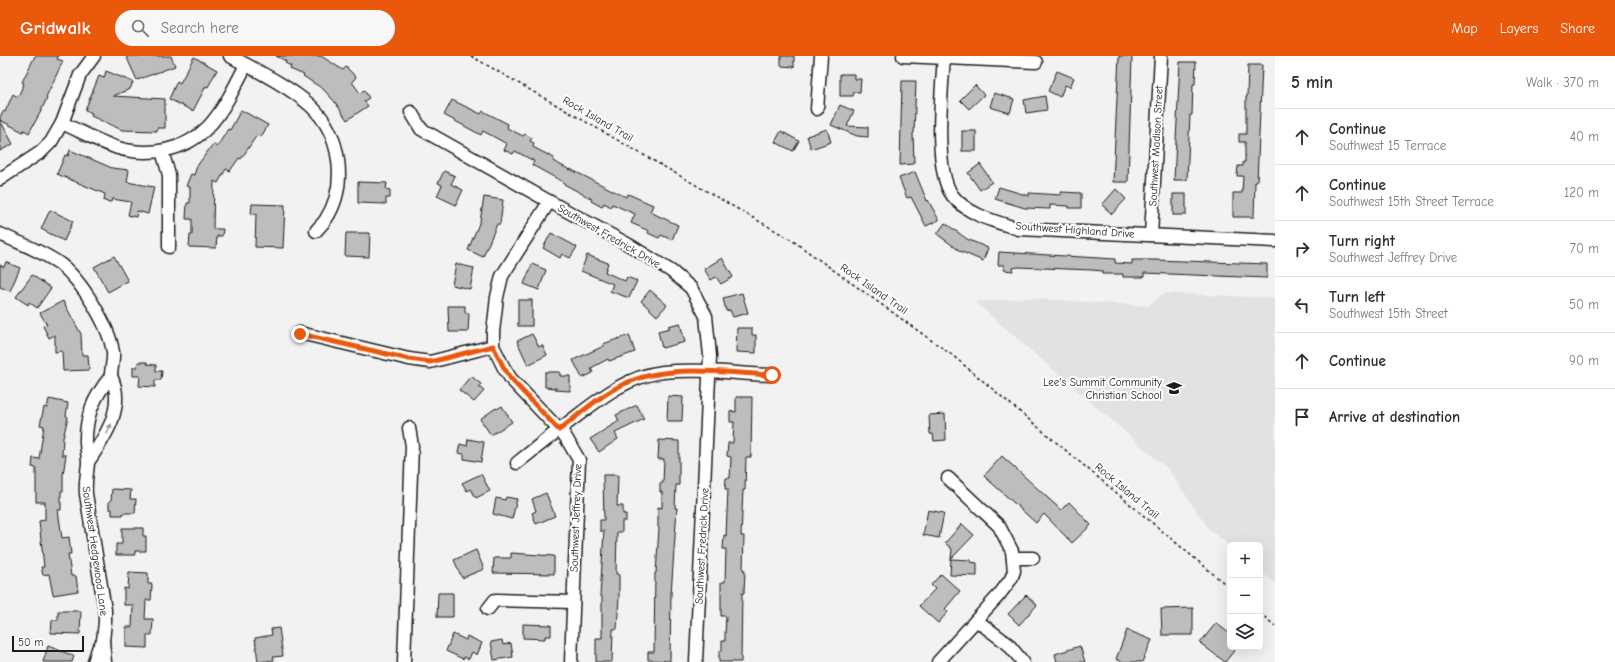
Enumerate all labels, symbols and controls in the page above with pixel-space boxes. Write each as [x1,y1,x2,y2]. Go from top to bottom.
search box [115,10,395,46]
text: Gridwalk [20,17,91,39]
icon: search [129,17,151,39]
text: Search here [161,19,239,37]
text: Map [1451,20,1478,37]
text: Layers [1500,20,1538,37]
text: Share [1560,20,1595,37]
text: 5 min [1291,73,1333,92]
text: Walk · 370 m [1526,75,1599,90]
street label: Southwest Madison Street [1146,85,1166,207]
street label: Rock Island Trail [560,93,636,145]
text: Continue [1329,120,1386,138]
icon: ahead [1291,126,1313,148]
text: 40 m [1570,129,1599,144]
text: Southwest 15 Terrace [1329,138,1446,153]
text: Continue [1329,176,1386,194]
icon: ahead [1291,182,1313,204]
text: 120 m [1564,185,1599,200]
text: Southwest 15th Street Terrace [1329,194,1494,209]
street label: Southwest Fredrick Drive [555,201,663,271]
street label: Southwest Highland Drive [1015,219,1135,241]
text: Turn right [1329,232,1395,250]
icon: right [1291,238,1313,260]
text: 70 m [1570,241,1599,256]
text: Southwest Jeffrey Drive [1329,250,1457,265]
street label: Rock Island Trail [838,261,910,317]
text: Turn left [1329,288,1385,306]
icon: left [1291,294,1313,316]
text: 50 m [1569,297,1599,312]
text: Southwest 15th Street [1329,306,1448,321]
route end [291,325,309,343]
icon: ahead [1291,350,1313,372]
text: Continue [1329,352,1386,370]
text: 90 m [1569,353,1599,368]
route start [763,366,781,384]
place label: Lee's Summit Community Christian School [1043,376,1162,402]
school or university icon: Lee's Summit Community Christian School [1165,379,1183,397]
icon: arrive [1291,406,1313,428]
text: Arrive at destination [1329,408,1460,426]
one-way arrow [106,424,112,435]
street label: Rock Island Trail [1092,460,1162,522]
street label: Southwest Jeffrey Drive [568,463,584,572]
street label: Southwest Hedgewood Lane [79,485,111,617]
street label: Southwest Fredrick Drive [692,487,712,605]
map controls [1227,542,1263,650]
button: + [1227,542,1263,578]
button: − [1227,578,1263,614]
button: layers [1227,614,1263,650]
scale bar [12,634,84,653]
text: 50 m [18,636,43,649]

